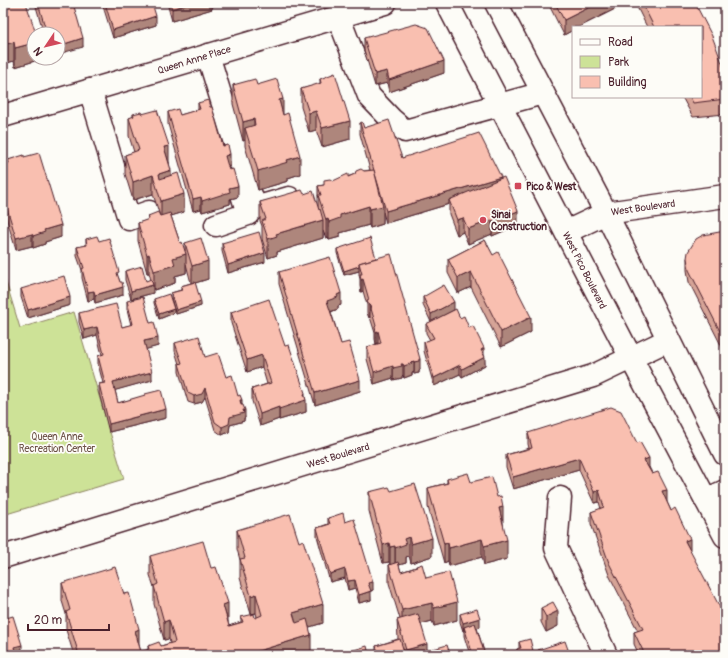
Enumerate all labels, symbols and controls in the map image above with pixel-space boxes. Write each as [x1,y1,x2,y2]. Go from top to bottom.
north arrow [26,26,66,66]
legend [572,26,702,98]
text: Road [608,35,633,50]
street label: Queen Anne Place [156,43,232,77]
text: N [30,44,46,58]
text: Park [608,55,629,70]
text: Building [608,75,647,90]
marker: Pico & West [513,181,523,191]
place label: Pico & West [526,181,577,193]
street label: West Boulevard [610,198,676,218]
place label: Sinai Construction [491,209,547,233]
marker: Sinai Construction [478,215,488,225]
street label: West Pico Boulevard [560,230,609,311]
park label: Queen Anne Recreation Center [19,431,96,455]
street label: West Boulevard [305,441,371,471]
scale bar [28,606,109,632]
text: 20 m [34,613,63,628]

